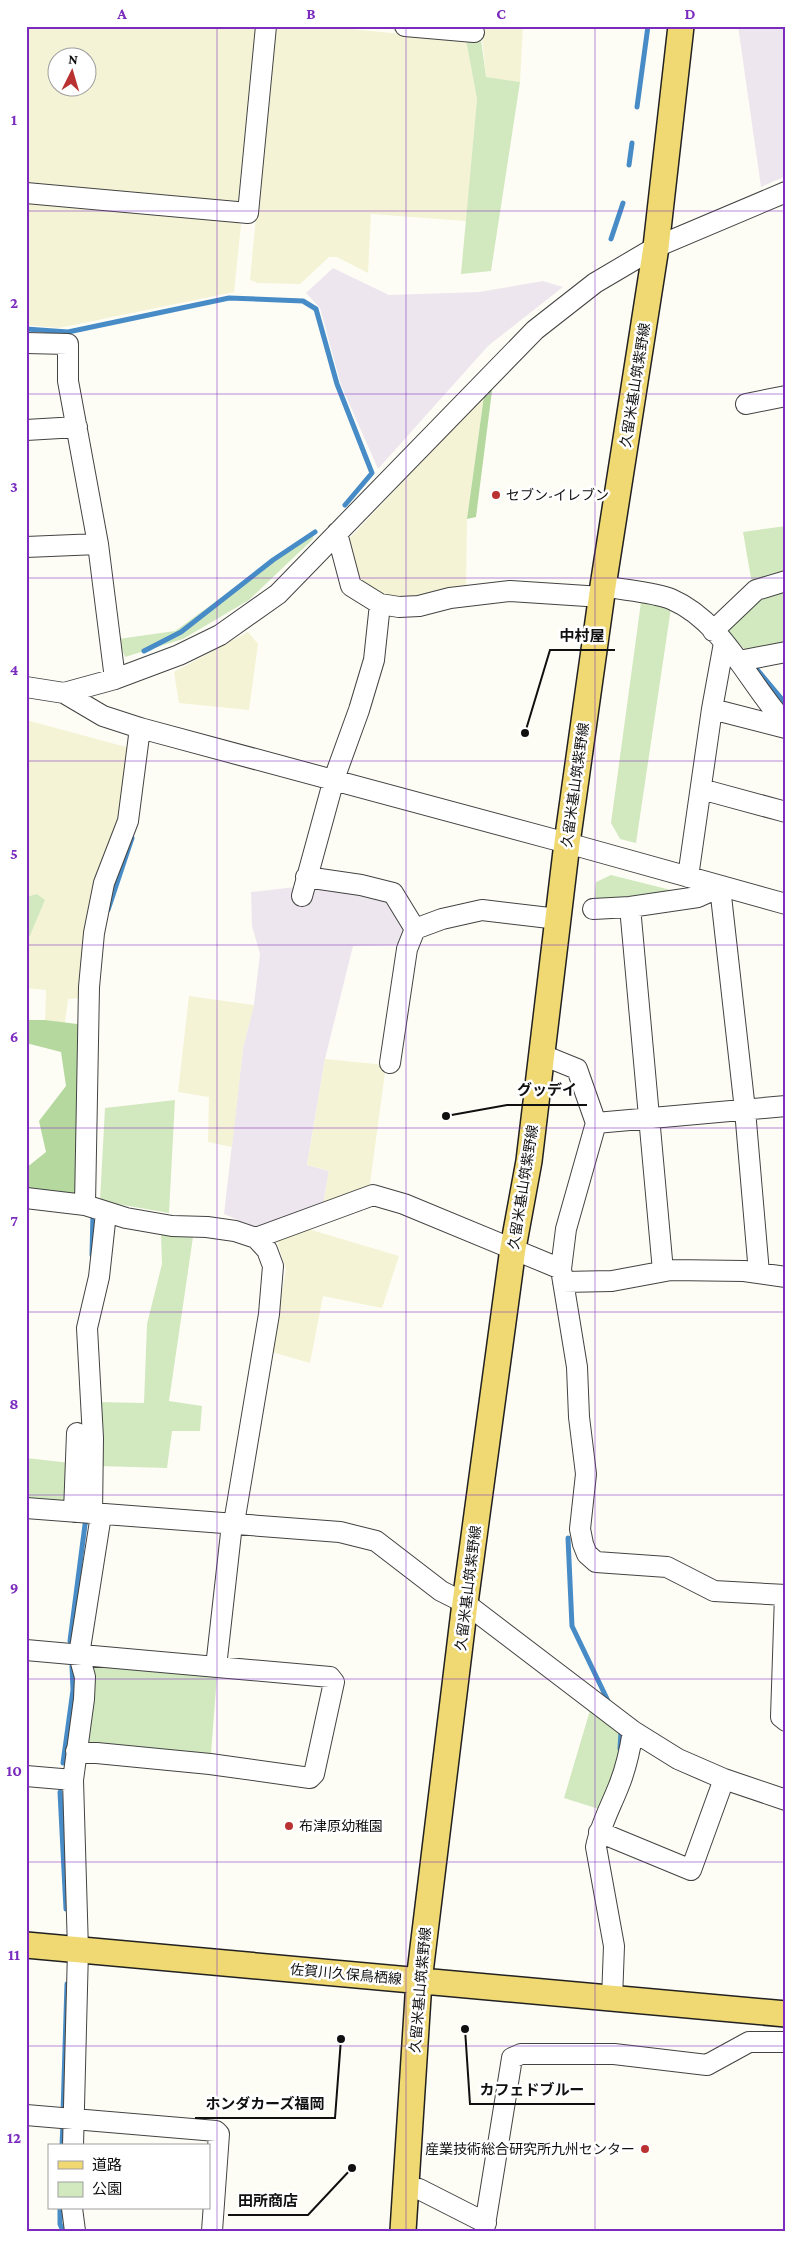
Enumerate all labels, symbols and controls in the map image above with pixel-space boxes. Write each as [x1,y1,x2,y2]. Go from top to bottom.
text: A [116,5,127,22]
text: B [306,5,316,22]
text: C [496,5,506,22]
text: D [684,5,696,22]
north arrow [48,48,98,98]
text: N [68,51,79,67]
text: 1 [11,111,17,128]
text: 2 [10,294,18,311]
street label: 久留米基山筑紫野線 [617,322,653,448]
text: 3 [10,478,18,495]
place label: セブン-イレブン [506,487,609,503]
marker: セブン-イレブン [490,489,502,501]
callout: 中村屋 [550,620,615,650]
text: 中村屋 [559,627,605,644]
text: 4 [10,661,19,678]
street label: 久留米基山筑紫野線 [558,721,592,849]
text: 5 [10,845,18,862]
text: 6 [10,1028,18,1045]
callout: グッデイ [507,1075,587,1105]
text: グッデイ [517,1082,577,1098]
street label: 久留米基山筑紫野線 [505,1124,541,1250]
text: 7 [10,1212,18,1229]
text: 8 [9,1395,19,1412]
street label: 久留米基山筑紫野線 [452,1524,484,1652]
text: 9 [10,1579,18,1596]
text: 10 [6,1762,22,1779]
place label: 布津原幼稚園 [299,1818,383,1834]
marker: 布津原幼稚園 [283,1820,295,1832]
street label: 久留米基山筑紫野線 [407,1927,433,2053]
text: 11 [8,1946,20,1963]
street label: 佐賀川久保鳥栖線 [290,1961,402,1987]
callout: カフェドブルー [470,2074,595,2104]
text: カフェドブルー [479,2081,585,2098]
callout: ホンダカーズ福岡 [195,2088,335,2118]
text: ホンダカーズ福岡 [205,2095,325,2112]
text: 12 [7,2129,21,2146]
place label: 産業技術総合研究所九州センター [425,2141,635,2157]
marker: 産業技術総合研究所九州センター [639,2143,651,2155]
legend [48,2144,210,2210]
text: 道路 [92,2157,122,2173]
text: 公園 [92,2181,122,2197]
callout: 田所商店 [228,2185,308,2215]
text: 田所商店 [238,2193,298,2209]

